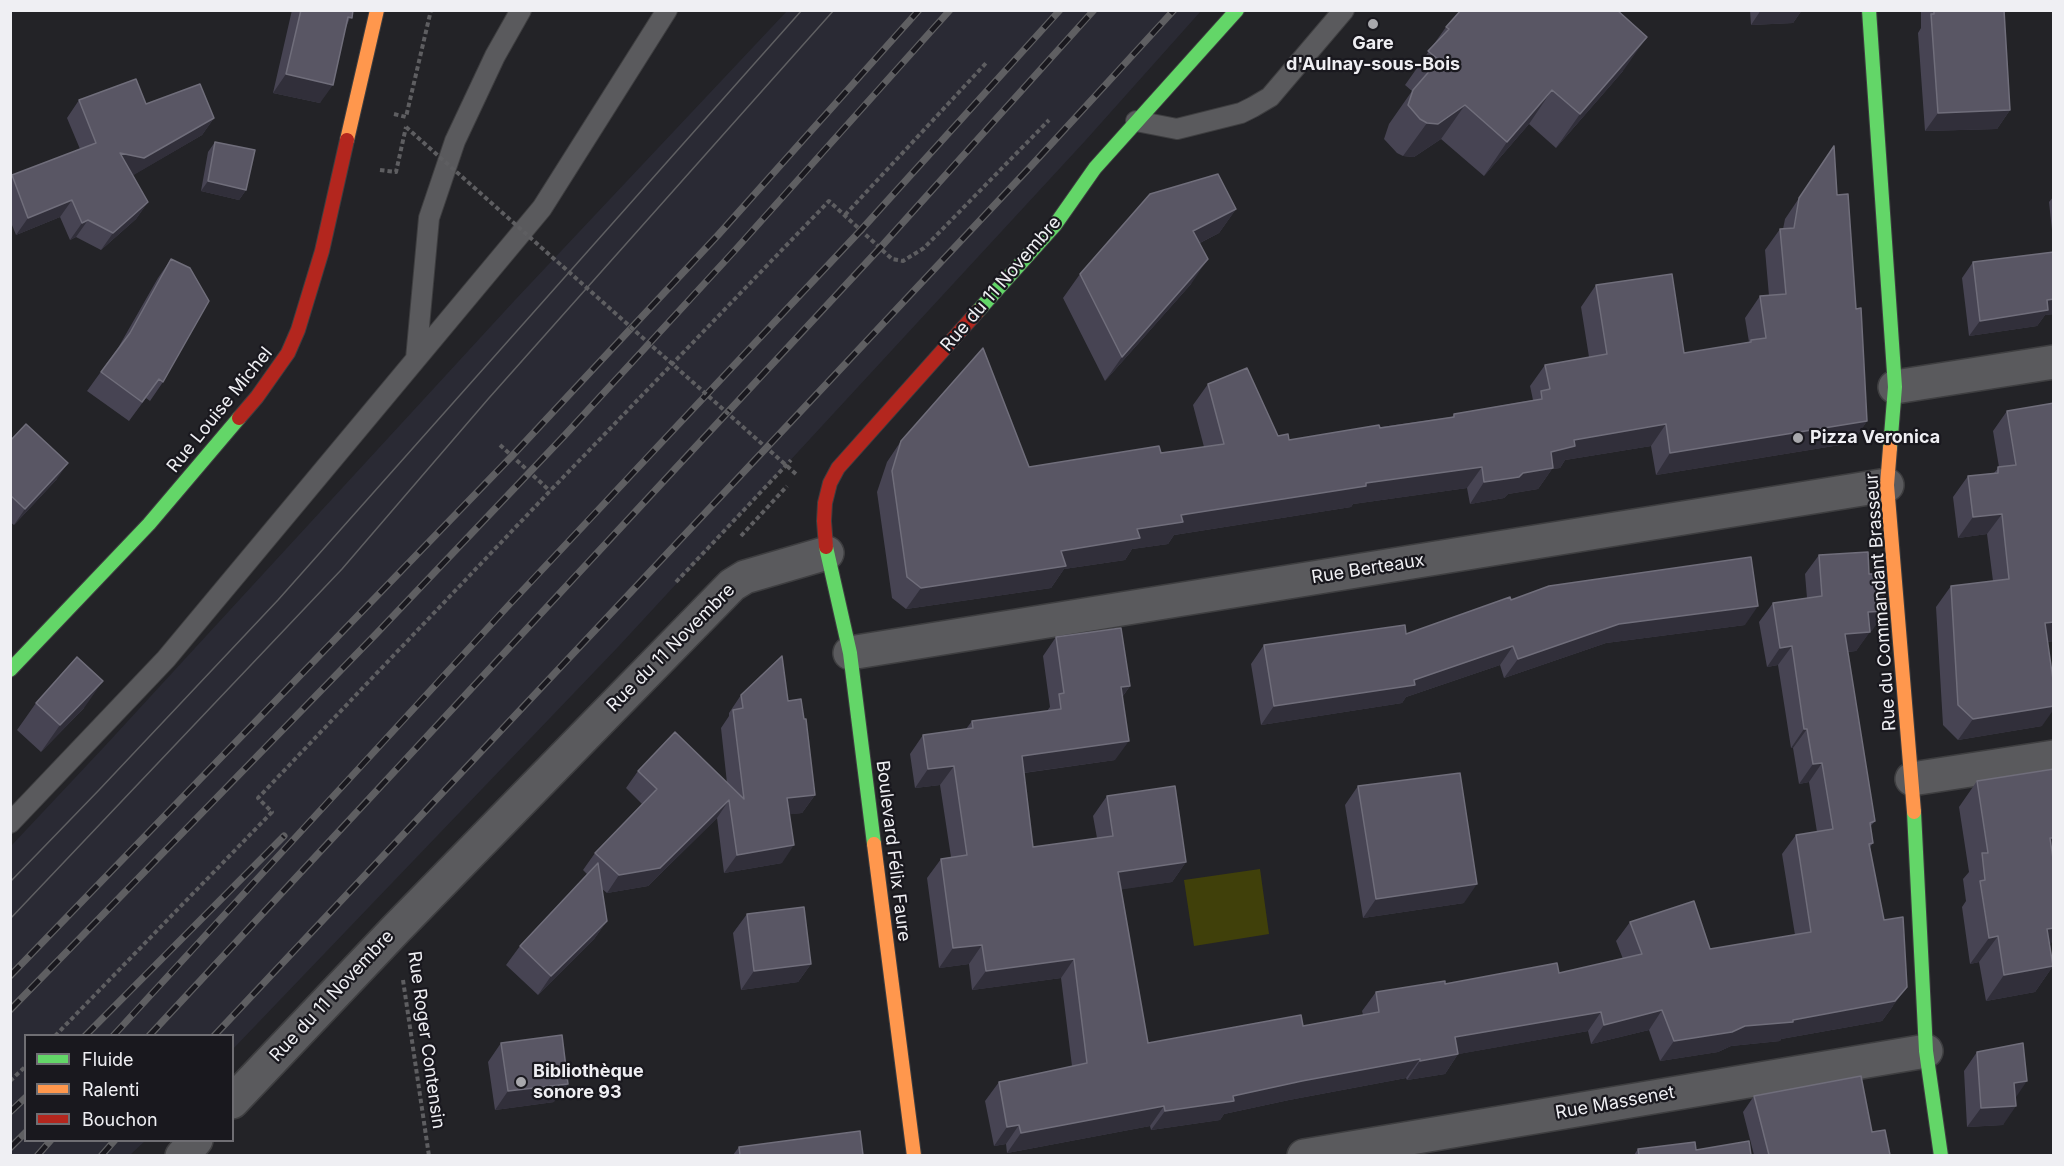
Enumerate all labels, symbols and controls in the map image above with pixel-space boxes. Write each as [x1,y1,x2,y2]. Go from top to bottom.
marker: Gare d'Aulnay-sous-Bois [1366,17,1380,31]
place label: Gare d'Aulnay-sous-Bois [1286,33,1460,76]
street label: Rue du 11 Novembre [936,212,1066,356]
street label: Rue Louise Michel [163,343,277,477]
place label: Pizza Veronica [1810,427,1940,449]
marker: Pizza Veronica [1791,431,1805,445]
street label: Rue du Commandant Brasseur [1861,472,1901,732]
street label: Rue Berteaux [1310,549,1426,589]
street label: Rue du 11 Novembre [602,579,740,717]
street label: Boulevard Félix Faure [871,759,915,943]
street label: Rue du 11 Novembre [265,926,399,1066]
street label: Rue Roger Contensin [403,950,449,1130]
legend [24,1034,234,1142]
text: Fluide [82,1049,134,1070]
place label: Bibliothèque sonore 93 [533,1061,644,1104]
marker: Bibliothèque sonore 93 [514,1075,528,1089]
text: Ralenti [82,1079,139,1100]
street label: Rue Massenet [1554,1082,1676,1124]
text: Bouchon [82,1109,158,1130]

